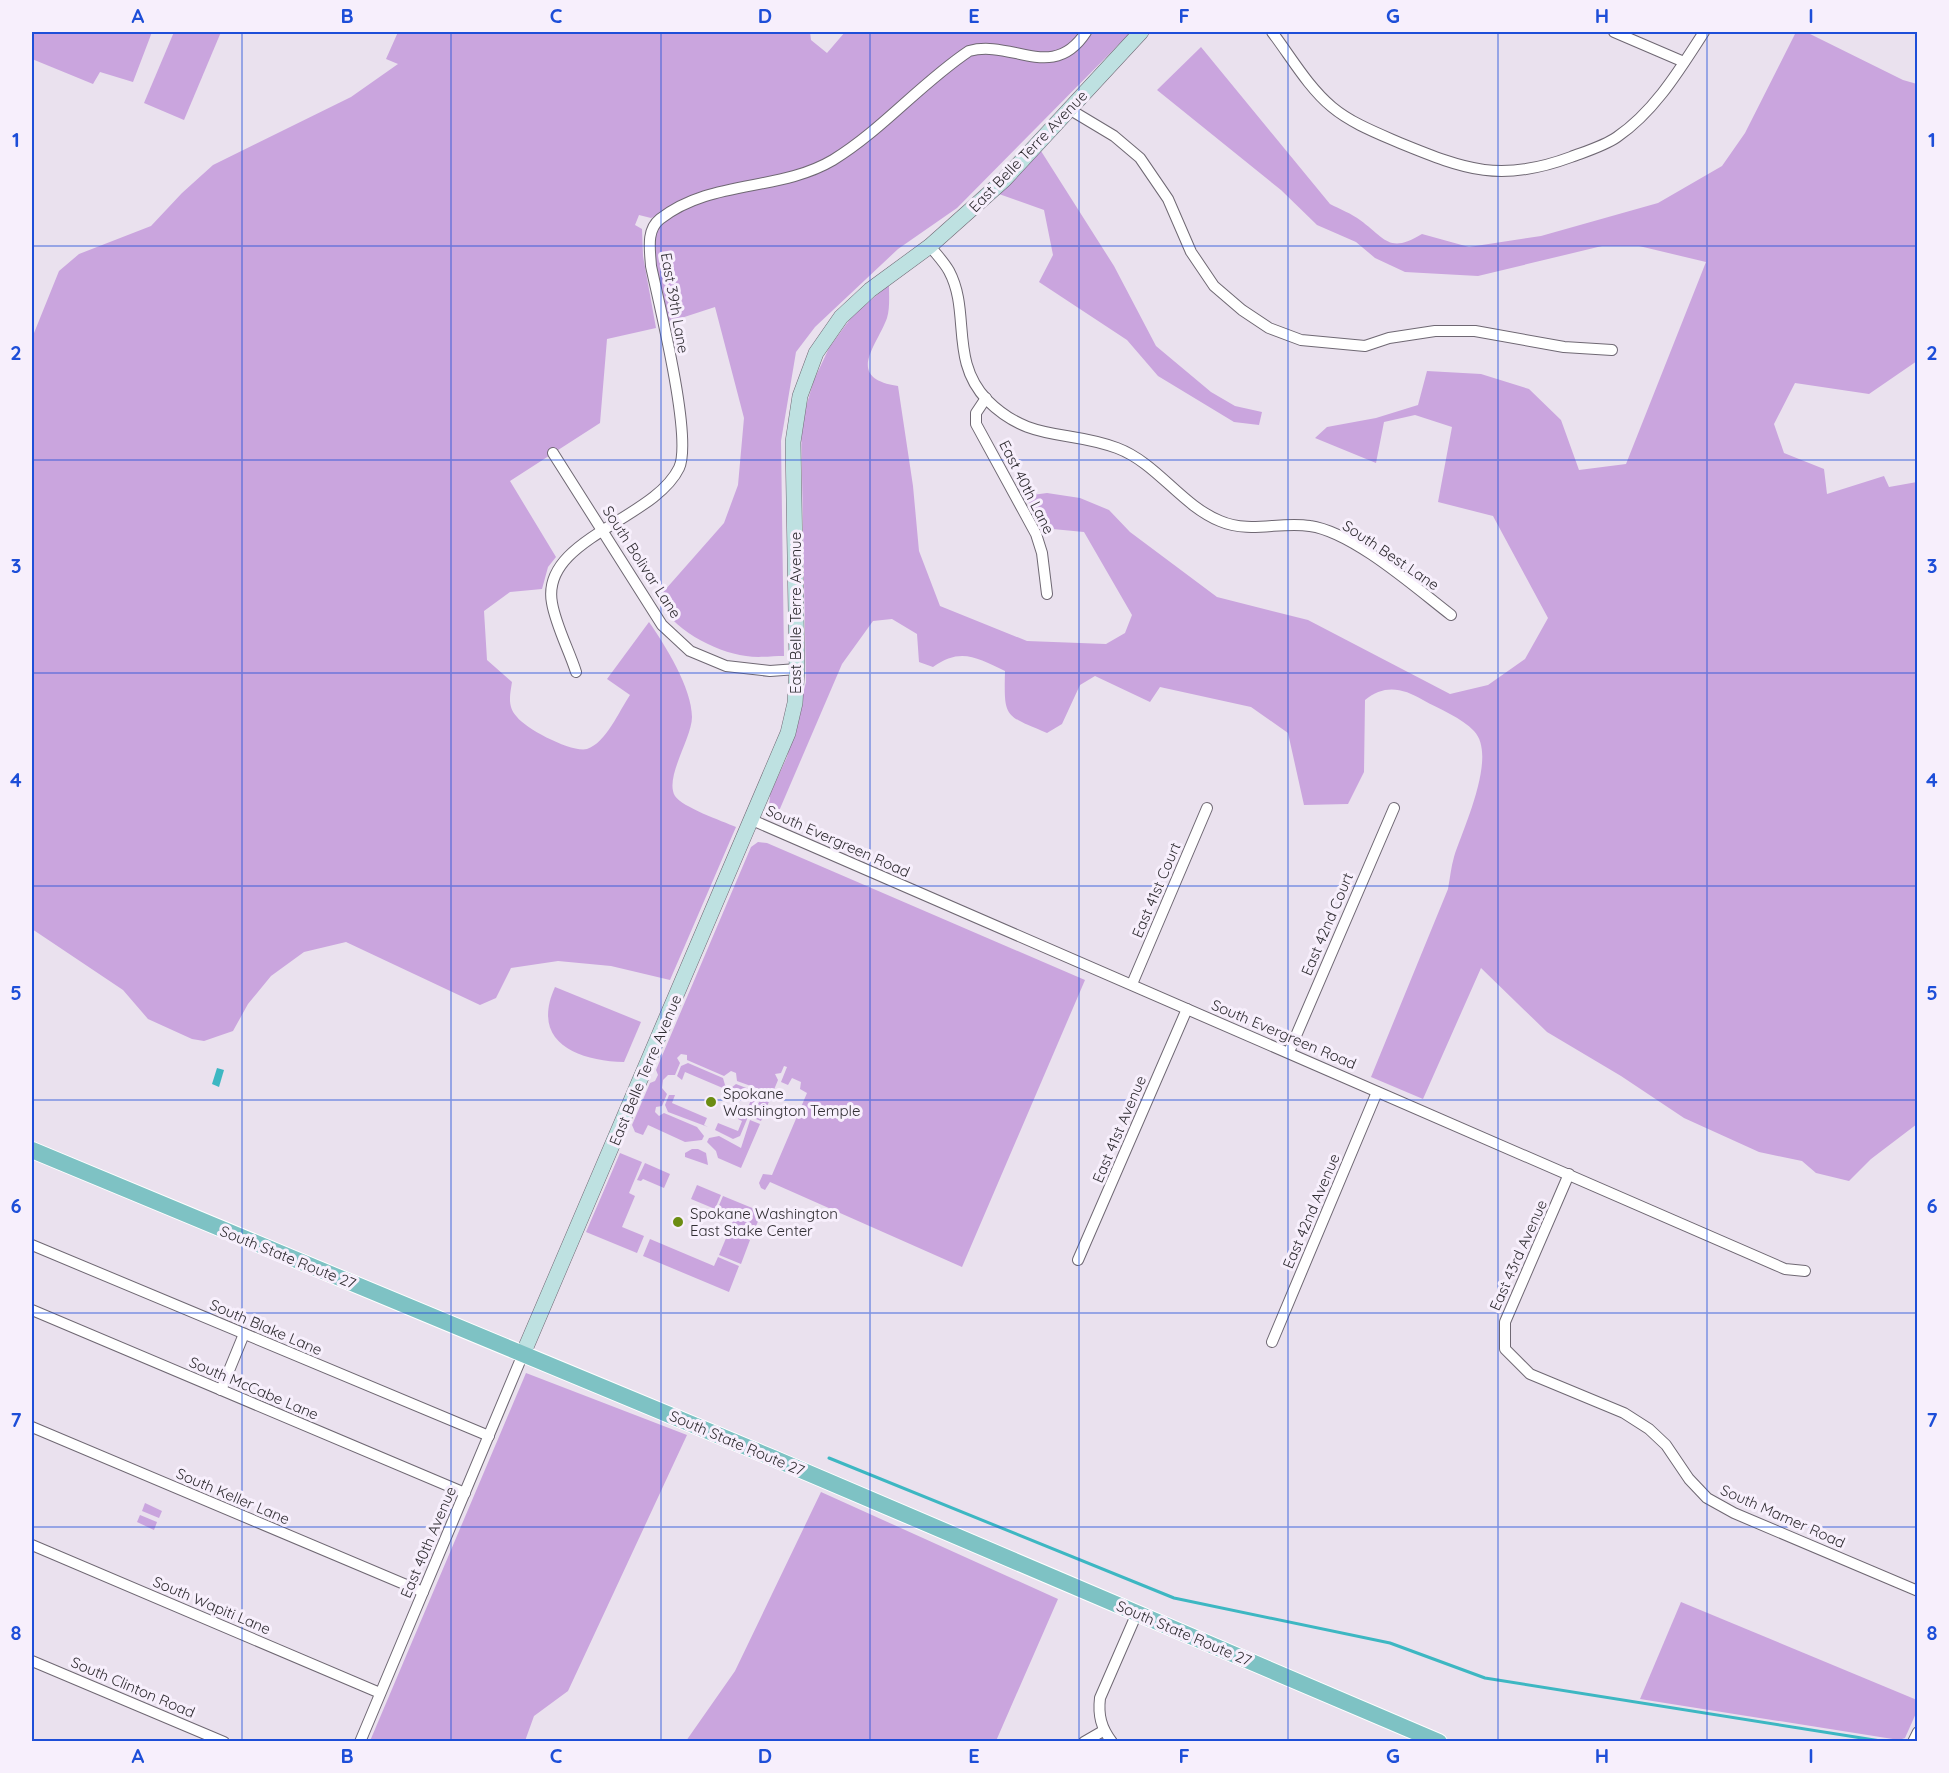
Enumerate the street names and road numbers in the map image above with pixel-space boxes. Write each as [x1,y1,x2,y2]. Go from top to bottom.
street label: East Belle Terre Avenue [965,86,1091,216]
street label: East 39th Lane [657,251,693,355]
street label: East 40th Lane [995,437,1059,537]
street label: South Bolivar Lane [599,502,685,622]
street label: South Best Lane [1339,516,1443,594]
street label: East Belle Terre Avenue [786,532,805,694]
street label: South Evergreen Road [763,801,913,881]
street label: East 41st Court [1127,840,1185,940]
street label: East 42nd Court [1297,870,1357,978]
street label: East Belle Terre Avenue [605,992,685,1148]
street label: South Evergreen Road [1209,995,1359,1073]
street label: East 41st Avenue [1088,1073,1150,1185]
street label: East 42nd Avenue [1278,1151,1344,1271]
street label: East 43rd Avenue [1485,1197,1551,1313]
street label: South State Route 27 [217,1221,359,1293]
street label: South Blake Lane [207,1295,325,1359]
street label: South McCabe Lane [186,1352,322,1424]
street label: South State Route 27 [667,1406,808,1480]
street label: South Keller Lane [173,1464,293,1528]
street label: South Mamer Road [1718,1480,1848,1552]
street label: East 40th Avenue [396,1483,460,1601]
street label: South Wapiti Lane [150,1572,274,1638]
street label: South State Route 27 [1114,1596,1255,1670]
street label: South Clinton Road [68,1652,198,1722]

